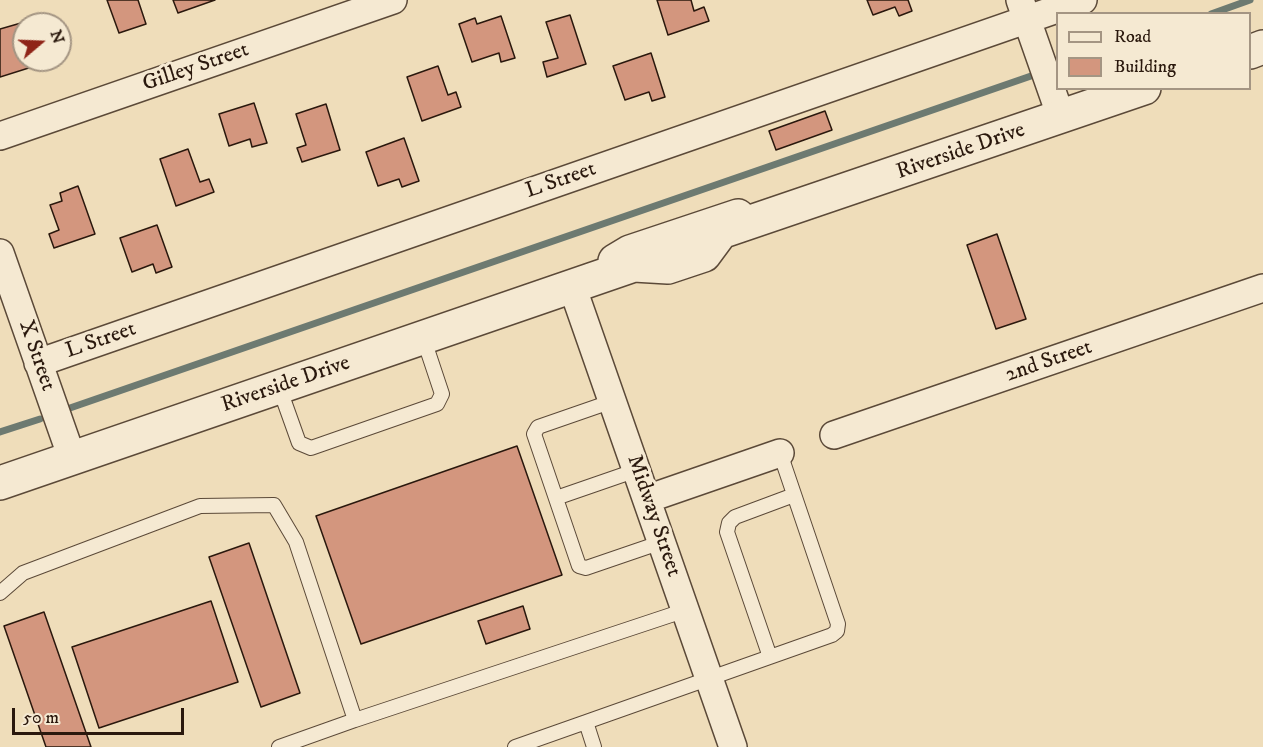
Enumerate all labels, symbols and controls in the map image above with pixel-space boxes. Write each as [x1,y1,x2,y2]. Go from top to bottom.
north arrow [12,12,72,72]
legend [1056,12,1251,90]
text: Road [1114,26,1151,48]
text: N [46,27,69,46]
street label: Gilley Street [139,38,253,98]
text: Building [1114,56,1176,78]
street label: Riverside Drive [893,118,1029,186]
street label: L Street [522,157,600,205]
street label: X Street [12,317,60,395]
street label: L Street [62,317,140,365]
street label: 2nd Street [1002,335,1096,389]
street label: Riverside Drive [218,351,354,419]
street label: Midway Street [620,452,686,580]
scale bar [15,696,188,734]
text: 50 m [23,707,59,729]

